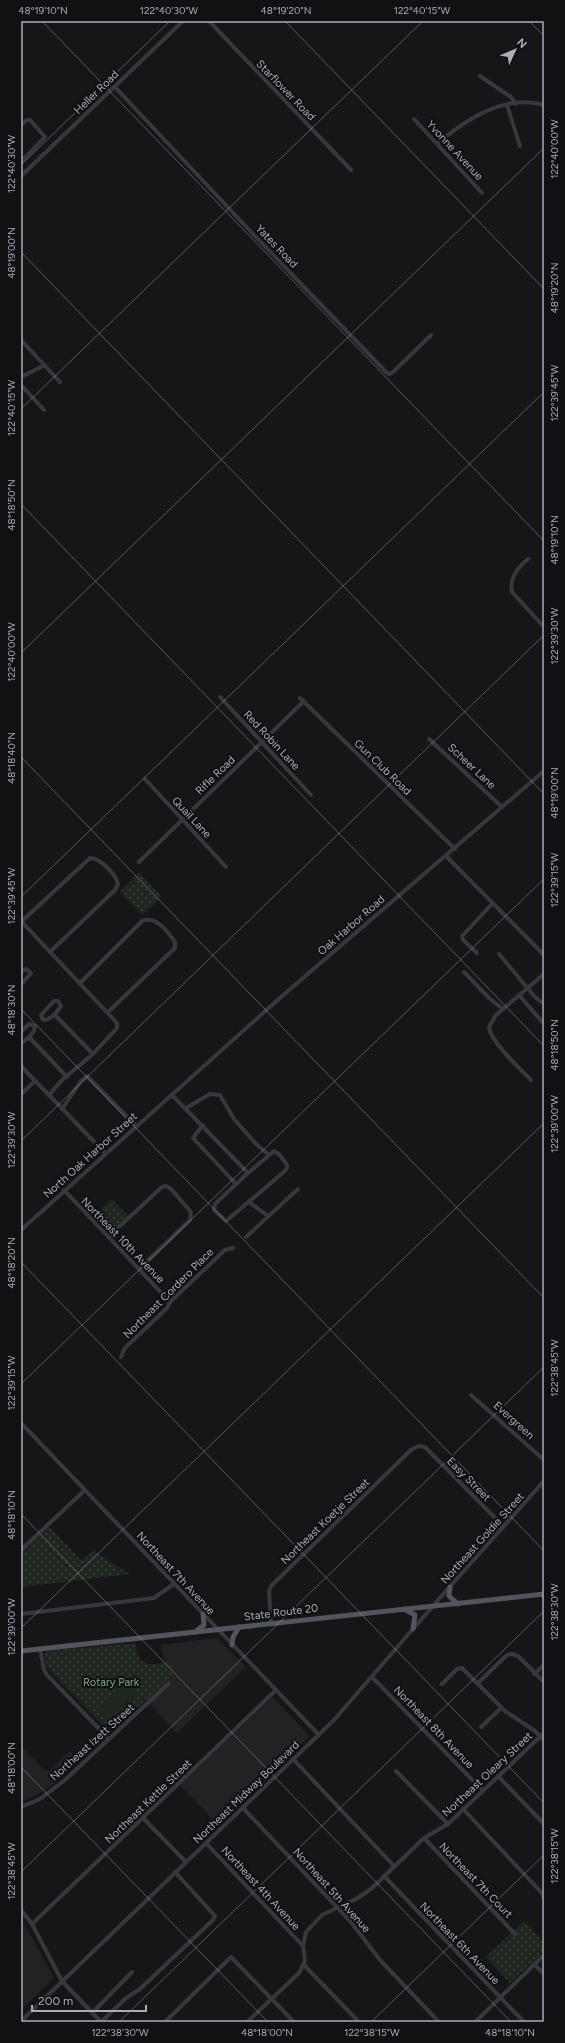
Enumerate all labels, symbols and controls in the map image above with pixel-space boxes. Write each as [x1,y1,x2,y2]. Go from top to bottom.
text: 48°19'10"N [18,4,68,17]
text: 122°40'30"W [140,4,199,17]
text: 48°19'20"N [261,4,311,17]
text: 122°40'15"W [394,4,451,17]
north arrow [495,30,535,70]
text: N [514,36,529,51]
street label: Starflower Road [253,57,318,123]
street label: Heller Road [71,68,121,117]
street label: Yvonne Avenue [424,118,486,183]
text: 122°40'00"W [548,119,561,179]
text: 122°40'30"W [5,134,18,193]
street label: Yates Road [253,222,300,271]
text: 48°19'00"N [5,227,18,279]
text: 48°19'20"N [548,263,561,313]
text: 122°39'45"W [548,364,561,421]
text: 122°40'15"W [5,379,18,436]
text: 48°18'50"N [5,479,18,531]
text: 48°19'10"N [548,515,561,565]
text: 122°39'30"W [548,607,561,664]
text: 122°40'00"W [5,622,18,682]
street label: Red Robin Lane [241,708,303,773]
text: 48°18'40"N [5,732,18,784]
street label: Gun Club Road [351,737,414,798]
street label: Scheer Lane [445,741,498,792]
street label: Rifle Road [193,753,238,797]
text: 48°19'00"N [548,767,561,819]
street label: Quail Lane [169,794,214,841]
text: 122°39'15"W [548,852,561,907]
text: 122°39'45"W [5,867,18,924]
street label: Oak Harbor Road [315,893,387,958]
text: 48°18'30"N [5,984,18,1036]
text: 48°18'50"N [548,1019,561,1071]
text: 122°39'00"W [548,1095,561,1153]
street label: North Oak Harbor Street [41,1110,140,1201]
text: 122°39'30"W [5,1111,18,1168]
street label: Northeast 10th Avenue [78,1195,167,1286]
text: 48°18'20"N [5,1237,18,1289]
street label: Northeast Cordero Place [121,1246,216,1341]
text: 122°38'45"W [548,1339,561,1397]
text: 122°39'15"W [5,1355,18,1410]
street label: Evergreen [491,1399,537,1442]
street label: Easy Street [444,1455,493,1504]
street label: Northeast Koetje Street [278,1476,372,1567]
text: 48°18'10"N [5,1490,18,1540]
street label: Northeast Goldie Street [438,1490,527,1587]
street label: Northeast 7th Avenue [134,1529,217,1618]
text: 122°38'30"W [548,1583,561,1641]
text: 122°39'00"W [5,1598,18,1656]
street label: State Route 20 [243,1601,319,1624]
park label: Rotary Park [83,1676,140,1689]
street label: Northeast 8th Avenue [391,1683,476,1771]
street label: Northeast Izett Street [48,1701,137,1784]
street label: Northeast Oleary Street [440,1729,535,1819]
street label: Northeast Midway Boulevard [191,1738,302,1846]
text: 48°18'00"N [5,1742,18,1794]
street label: Northeast Kettle Street [102,1757,194,1846]
text: 122°38'15"W [548,1828,561,1884]
street label: Northeast 7th Court [436,1840,515,1921]
text: 122°38'45"W [5,1842,18,1900]
street label: Northeast 4th Avenue [219,1844,303,1933]
street label: Northeast 5th Avenue [290,1845,373,1935]
street label: Northeast 6th Avenue [417,1900,502,1987]
scale bar [32,1987,146,2013]
text: 200 m [38,1994,73,2008]
text: 122°38'30"W [91,2026,149,2039]
text: 48°18'00"N [241,2026,293,2039]
text: 122°38'15"W [344,2026,400,2039]
text: 48°18'10"N [485,2026,535,2039]

